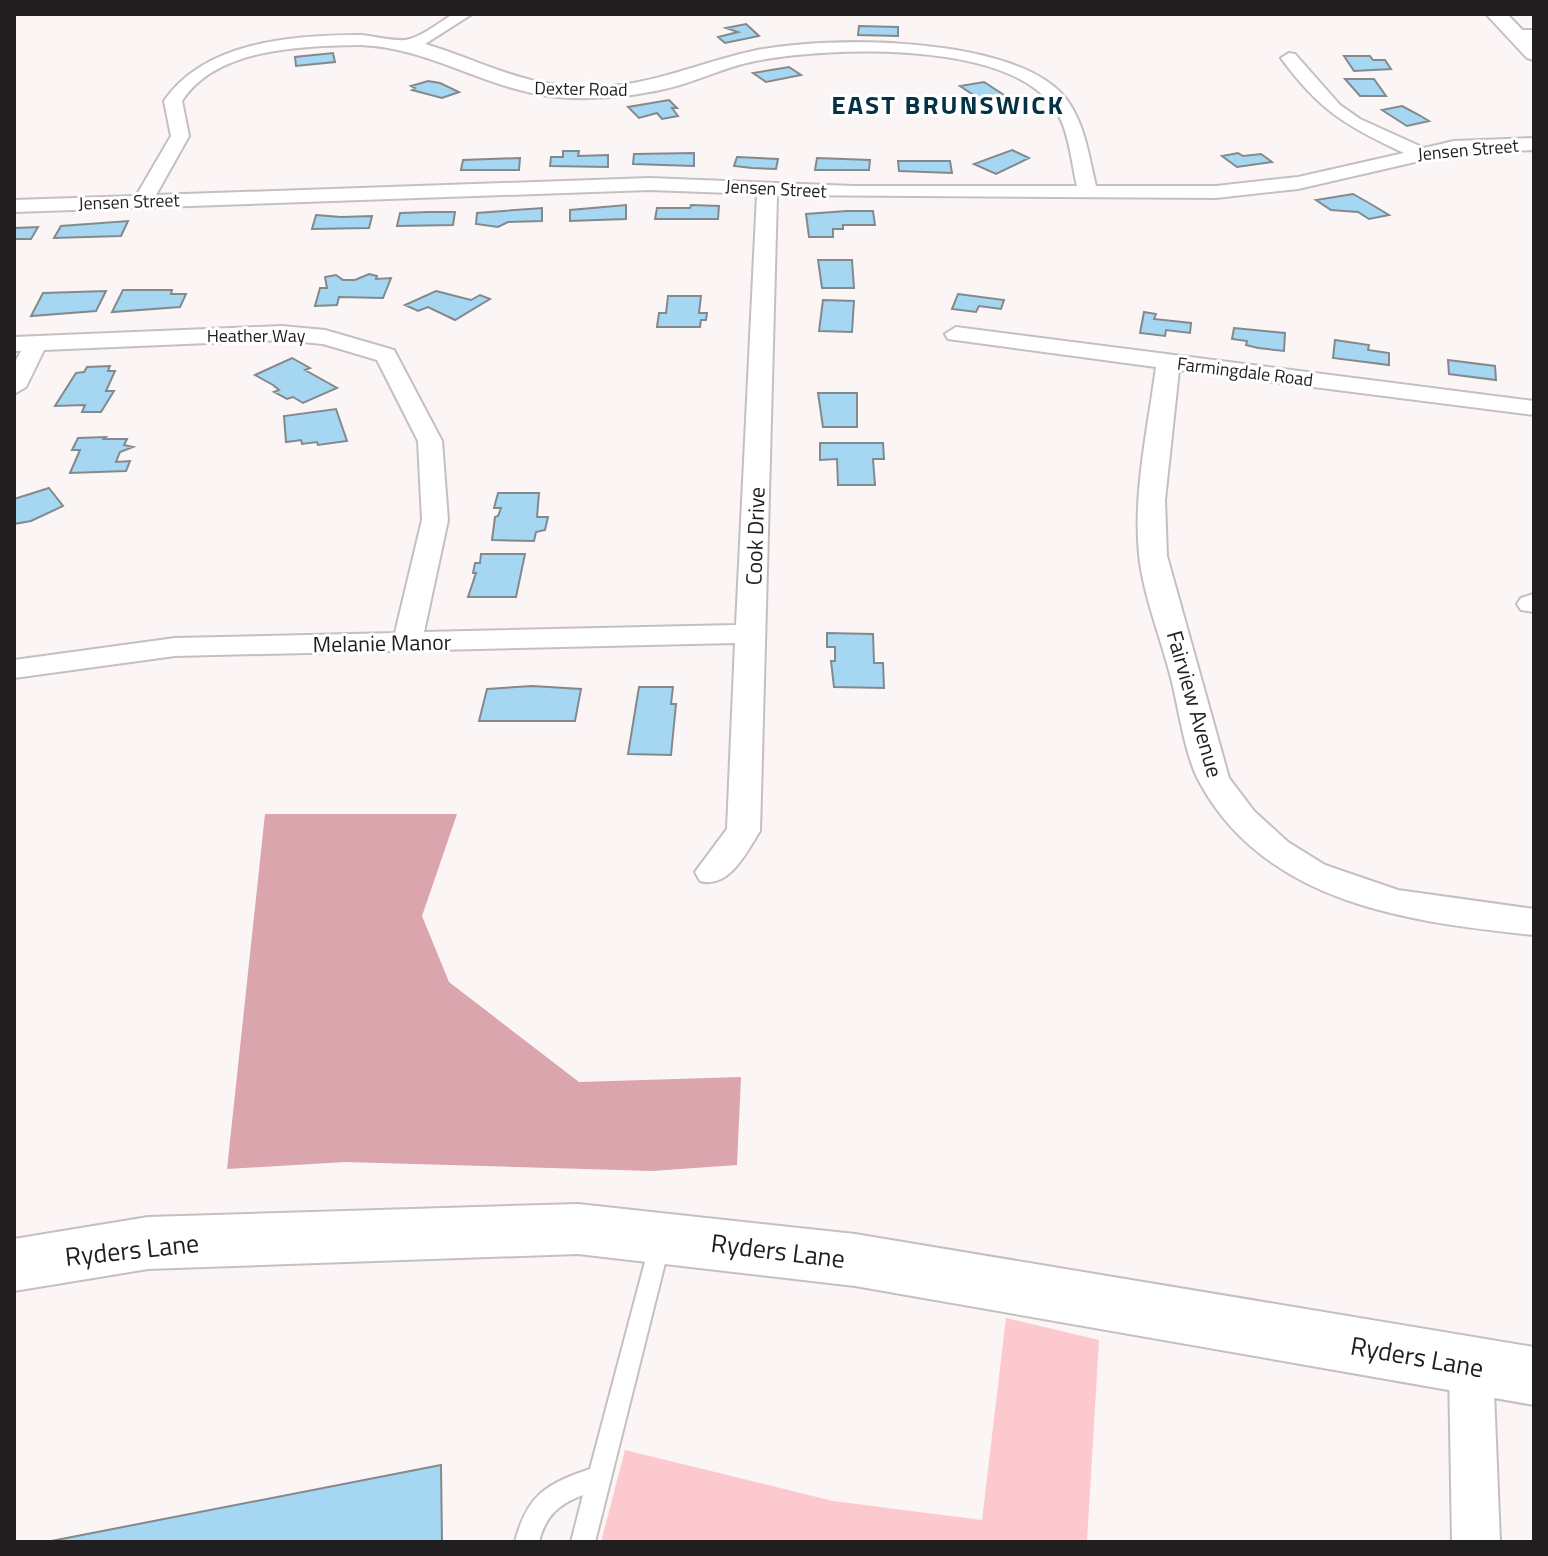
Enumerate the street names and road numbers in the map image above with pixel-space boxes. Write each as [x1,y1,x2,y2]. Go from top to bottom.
street label: Dexter Road [534,74,628,103]
street label: Jensen Street [1416,132,1520,167]
street label: Jensen Street [725,172,828,205]
street label: Jensen Street [78,186,181,217]
street label: Heather Way [207,322,306,349]
street label: Farmingdale Road [1176,350,1315,393]
street label: Cook Drive [736,486,774,586]
street label: Melanie Manor [312,625,452,661]
street label: Fairview Avenue [1158,627,1232,781]
street label: Ryders Lane [63,1223,201,1276]
street label: Ryders Lane [709,1223,847,1278]
street label: Ryders Lane [1347,1326,1487,1387]

